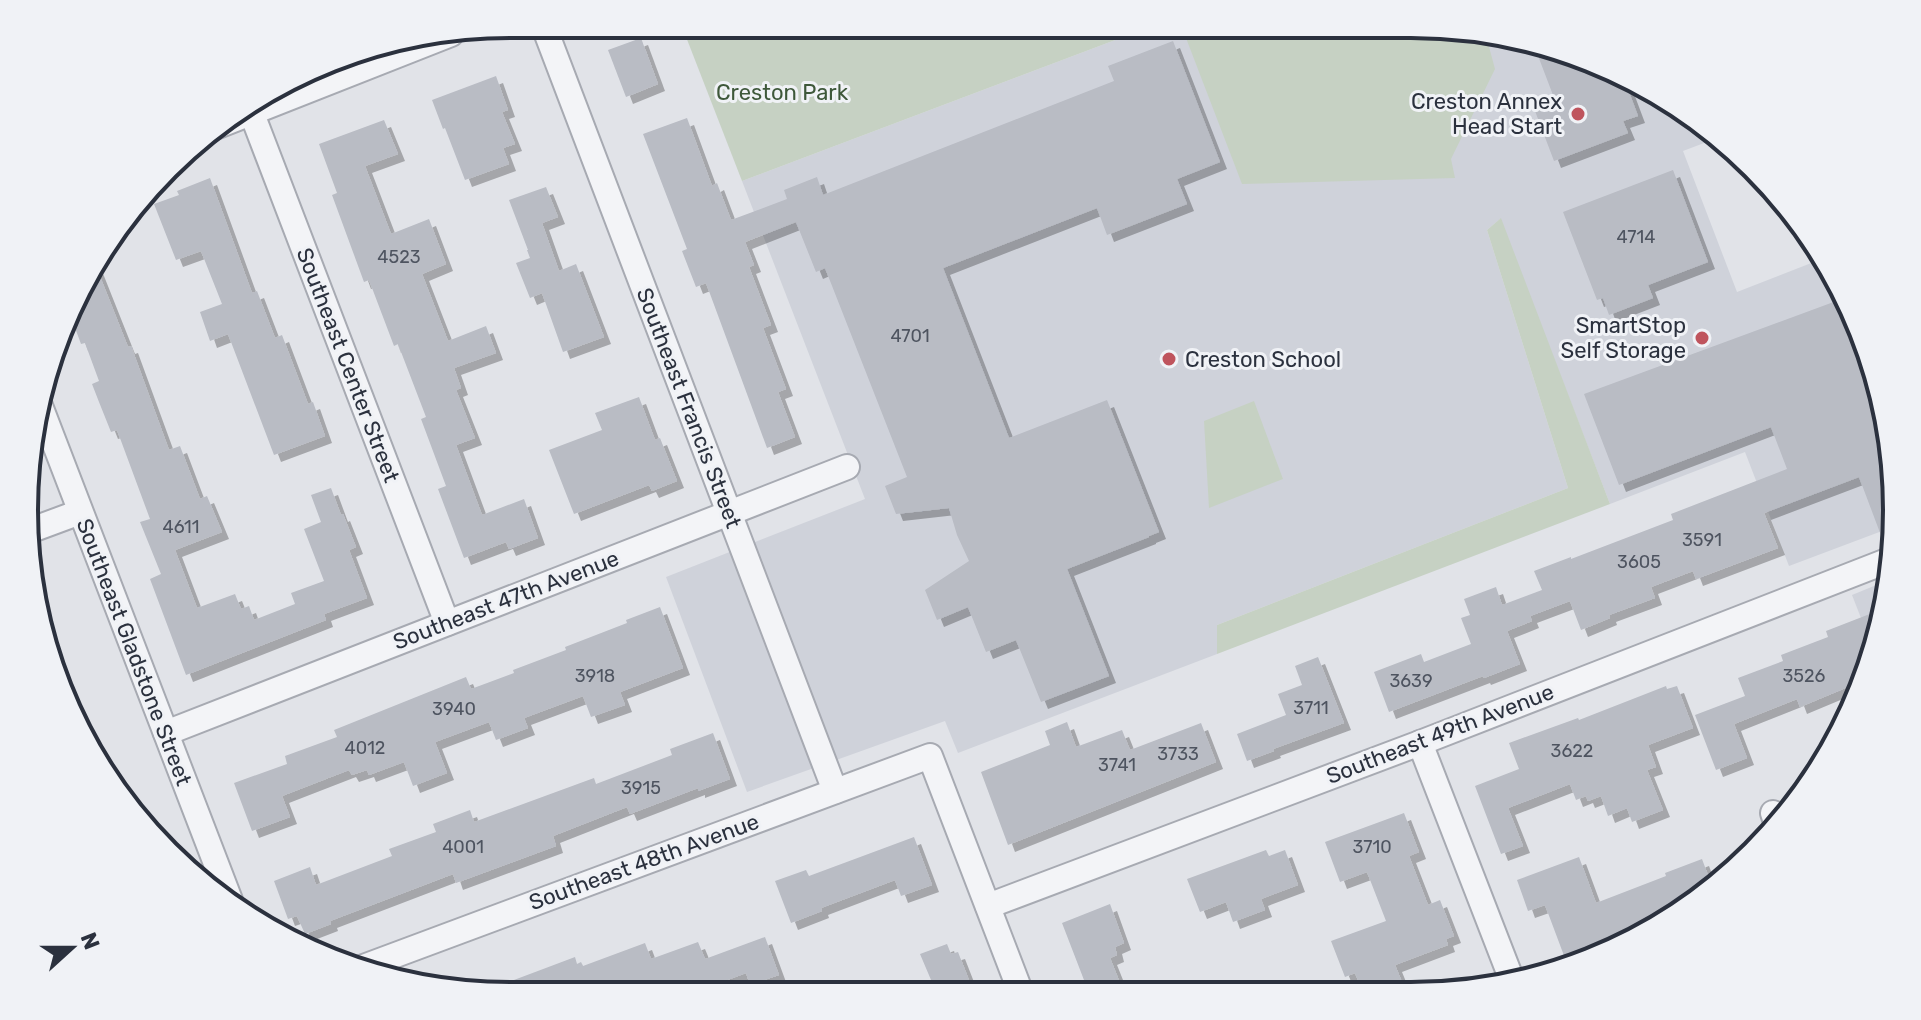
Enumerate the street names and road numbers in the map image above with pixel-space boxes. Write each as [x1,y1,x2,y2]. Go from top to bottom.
street label: Southeast Center Street [291,244,405,487]
street label: Southeast Francis Street [631,284,747,532]
street label: Southeast Gladstone Street [71,515,198,790]
street label: Southeast 47th Avenue [389,544,623,656]
street label: Southeast 49th Avenue [1322,678,1558,790]
street label: Southeast 48th Avenue [525,808,763,916]

